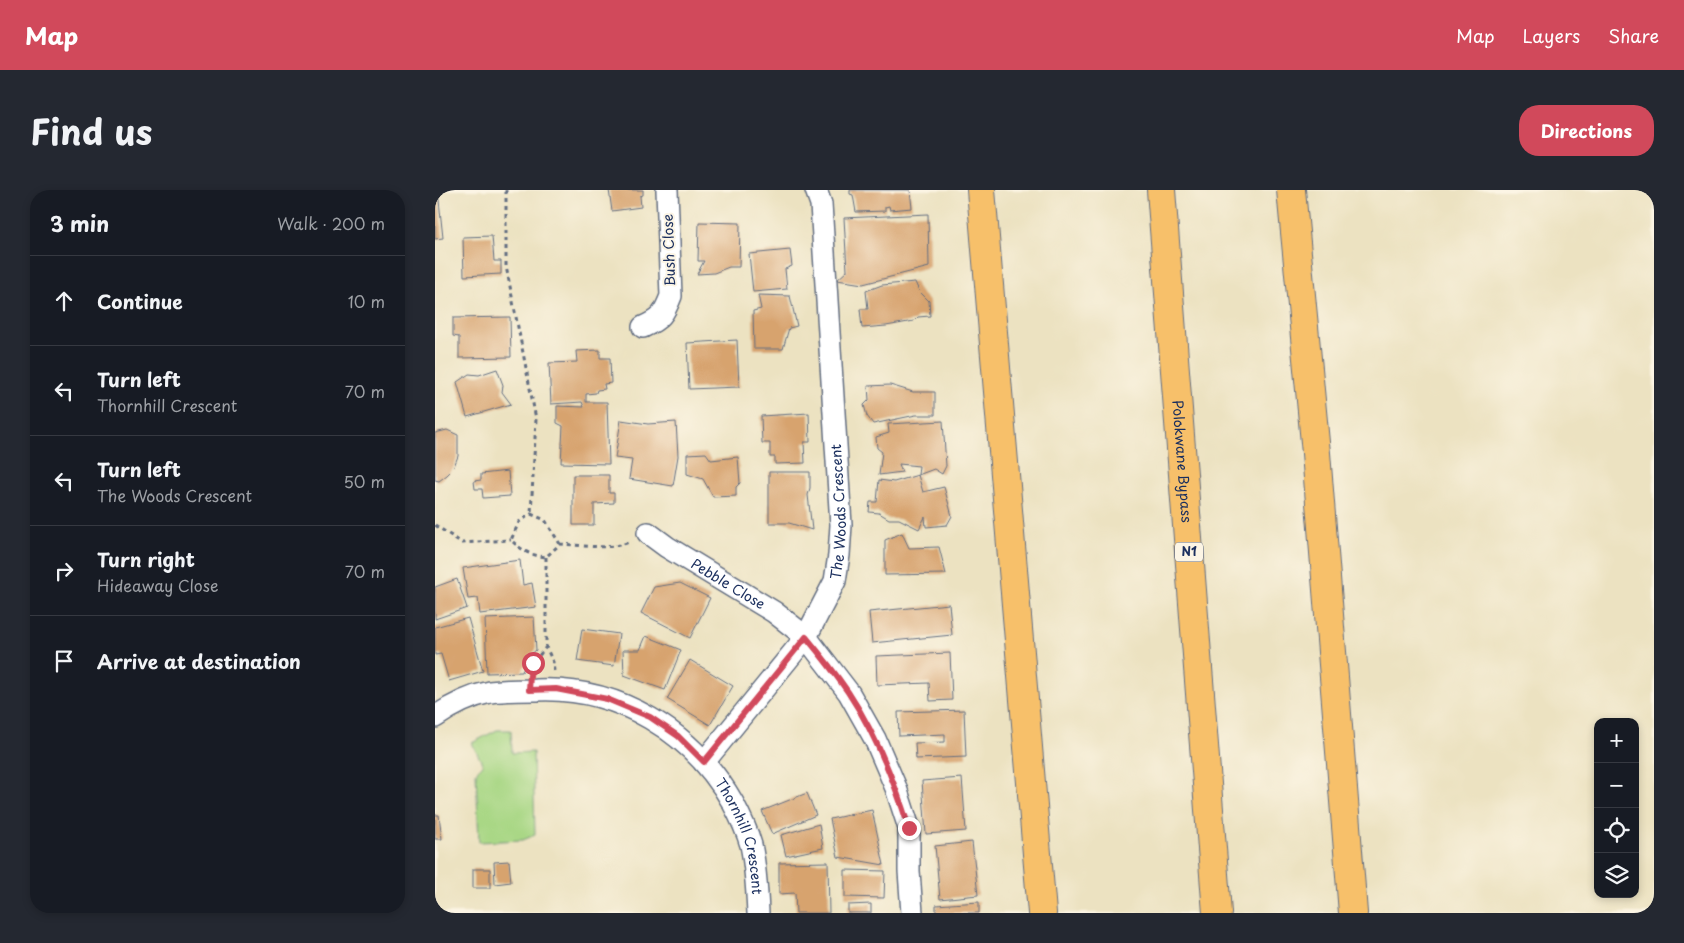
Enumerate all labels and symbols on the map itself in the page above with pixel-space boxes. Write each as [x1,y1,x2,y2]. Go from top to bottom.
street label: Bush Close [657,214,680,286]
street label: Polokwane Bypass [1167,399,1198,524]
street label: The Woods Crescent [824,443,851,581]
road number: N1 [1175,542,1203,562]
street label: Pebble Close [687,553,769,614]
route start [522,652,545,675]
street label: Thornhill Crescent [710,774,768,895]
route end [898,817,921,840]

